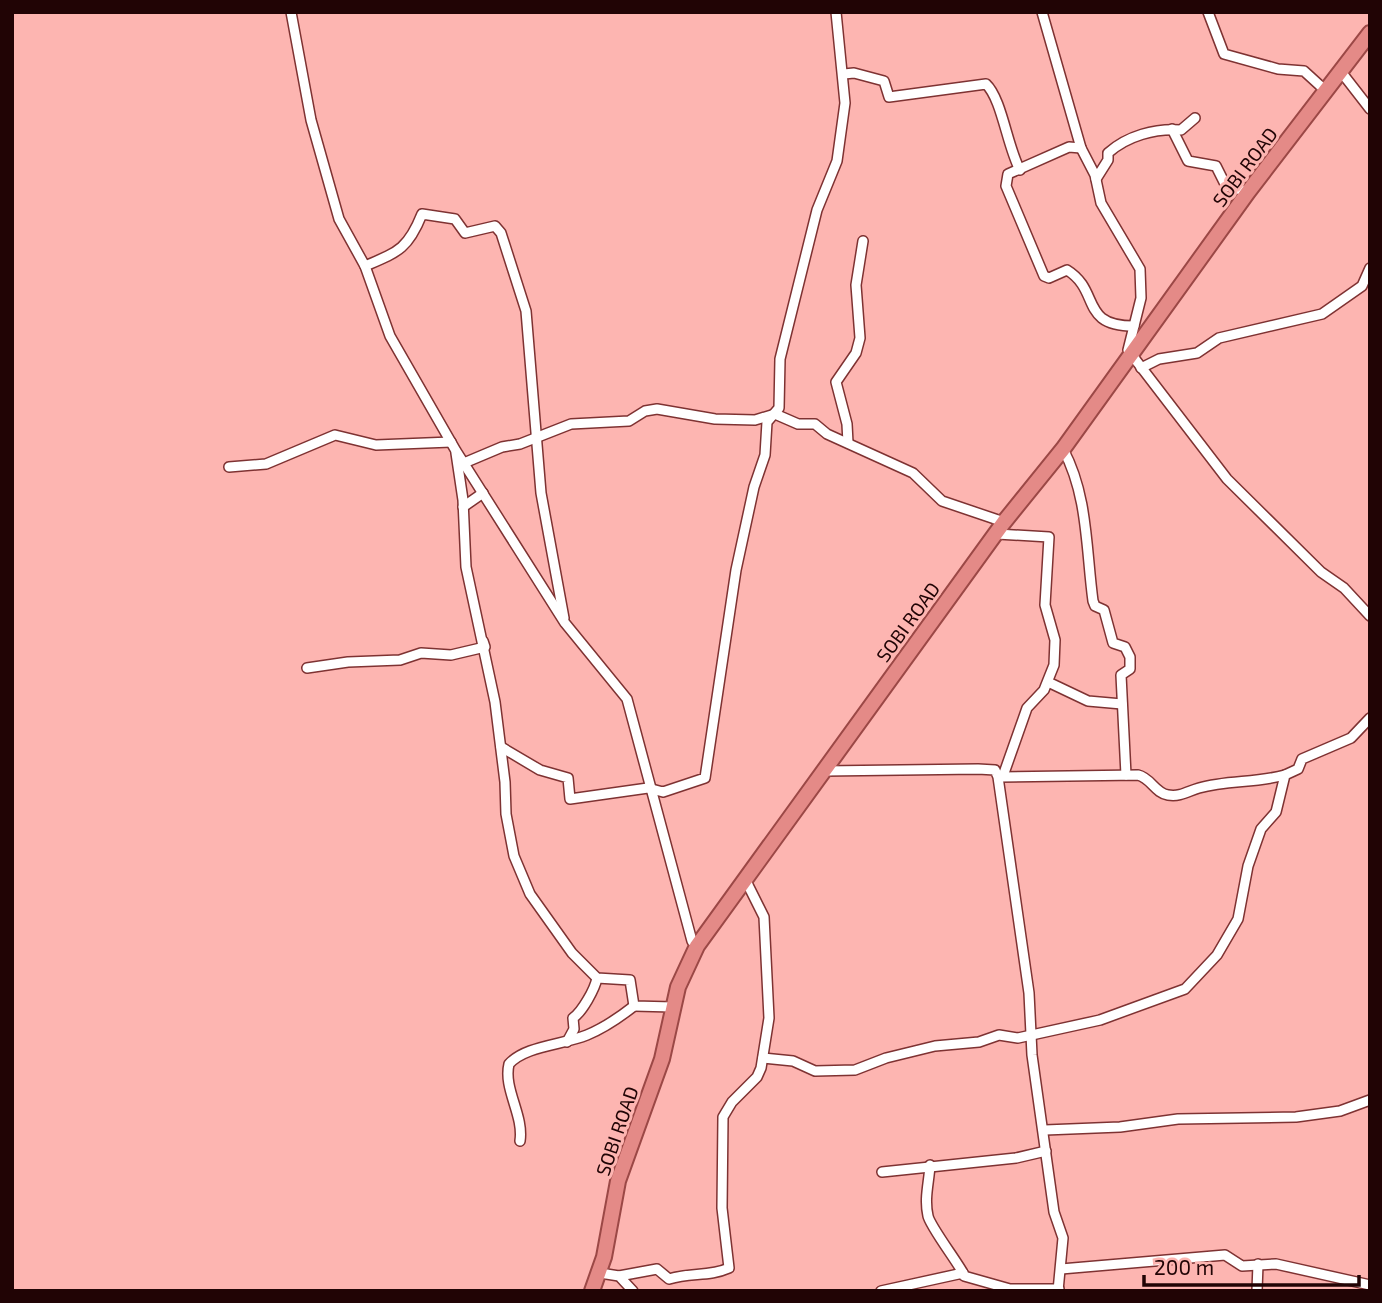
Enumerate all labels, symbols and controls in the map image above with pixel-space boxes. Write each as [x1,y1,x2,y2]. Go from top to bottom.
street label: SOBI ROAD [1207,123,1282,211]
street label: SOBI ROAD [871,577,944,666]
street label: SOBI ROAD [590,1083,643,1179]
scale bar [1144,1244,1359,1288]
text: 200 m [1154,1254,1214,1279]

